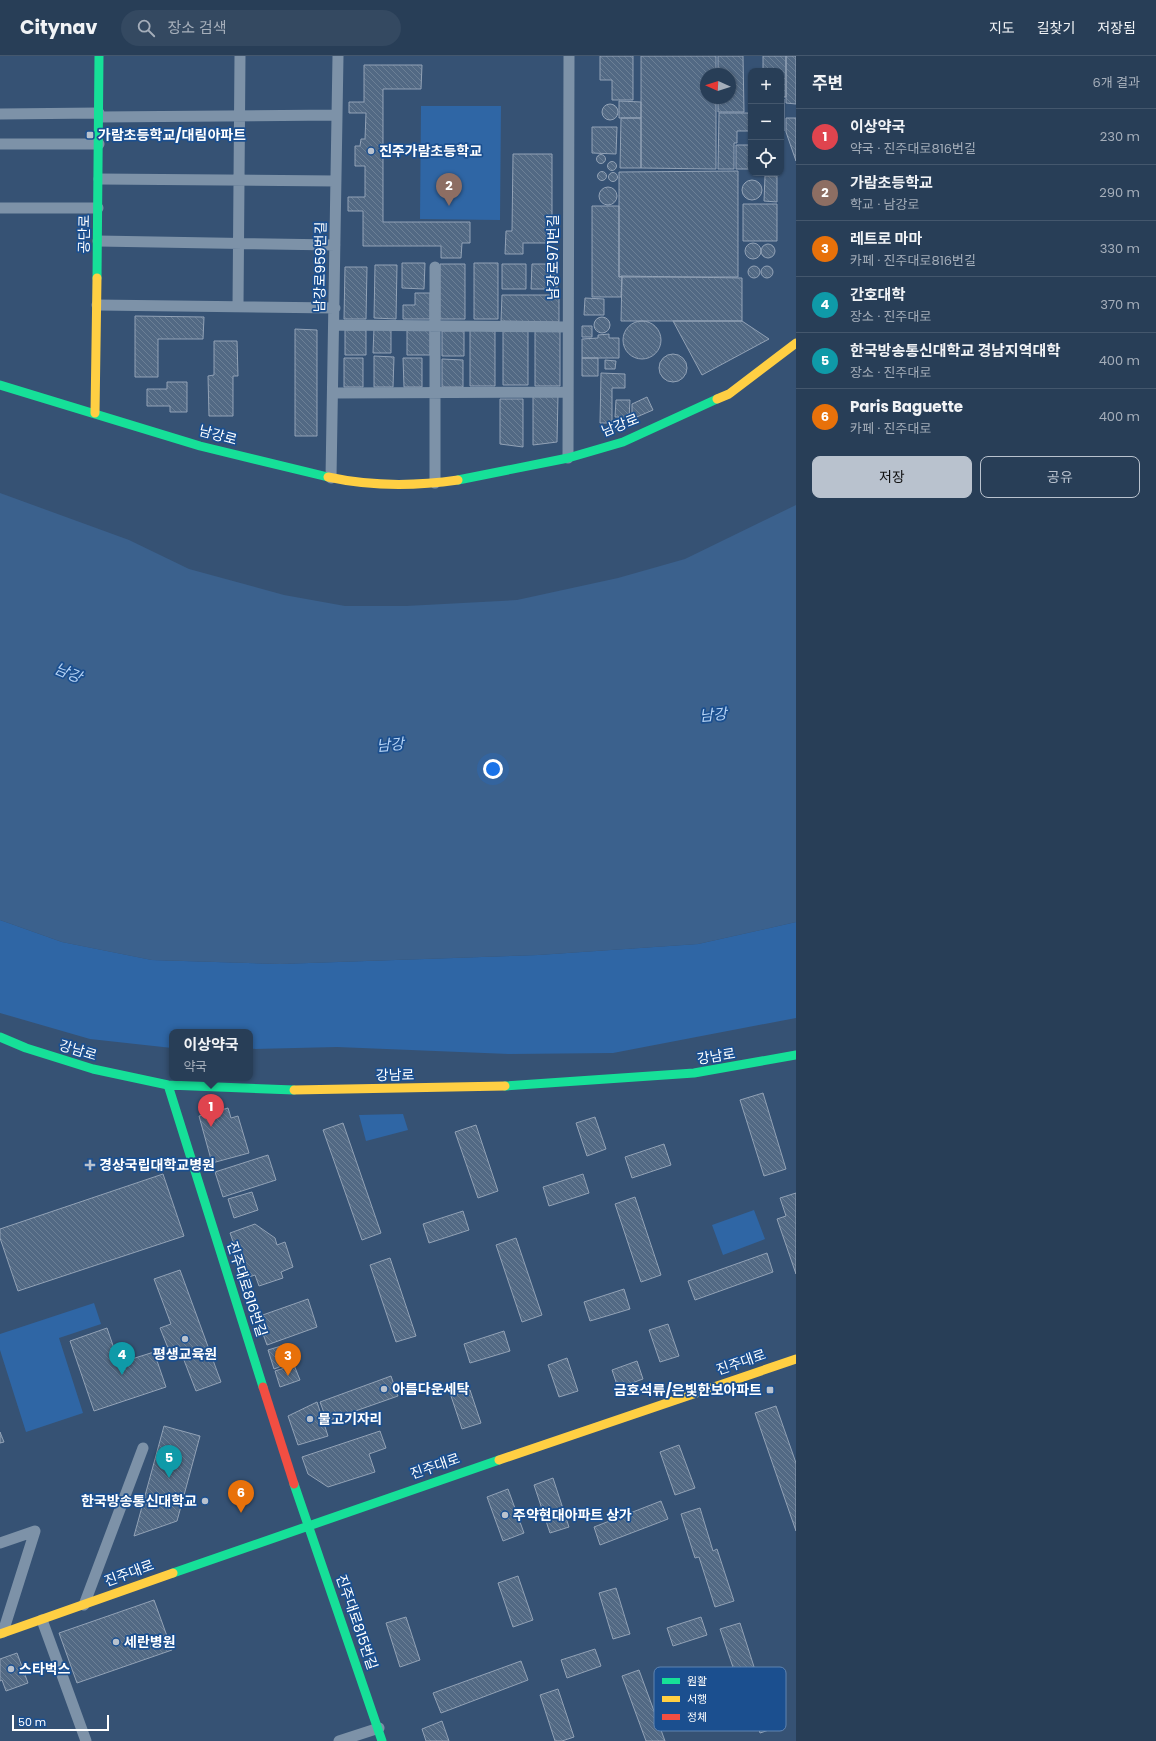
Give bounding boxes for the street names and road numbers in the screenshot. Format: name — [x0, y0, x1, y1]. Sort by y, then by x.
street label: 공단로 — [74, 214, 94, 253]
street label: 남강로971번길 — [543, 214, 563, 300]
street label: 남강로959번길 — [309, 221, 331, 313]
street label: 남강로 — [598, 409, 642, 441]
street label: 남강로 — [197, 420, 239, 450]
street label: 강남로 — [57, 1035, 100, 1065]
street label: 강남로 — [695, 1043, 737, 1069]
street label: 강남로 — [376, 1065, 415, 1085]
street label: 진주대로816번길 — [222, 1239, 272, 1339]
street label: 진주대로 — [713, 1344, 769, 1380]
street label: 진주대로 — [407, 1448, 463, 1484]
street label: 진주대로 — [101, 1555, 157, 1591]
street label: 진주대로815번길 — [331, 1572, 383, 1672]

